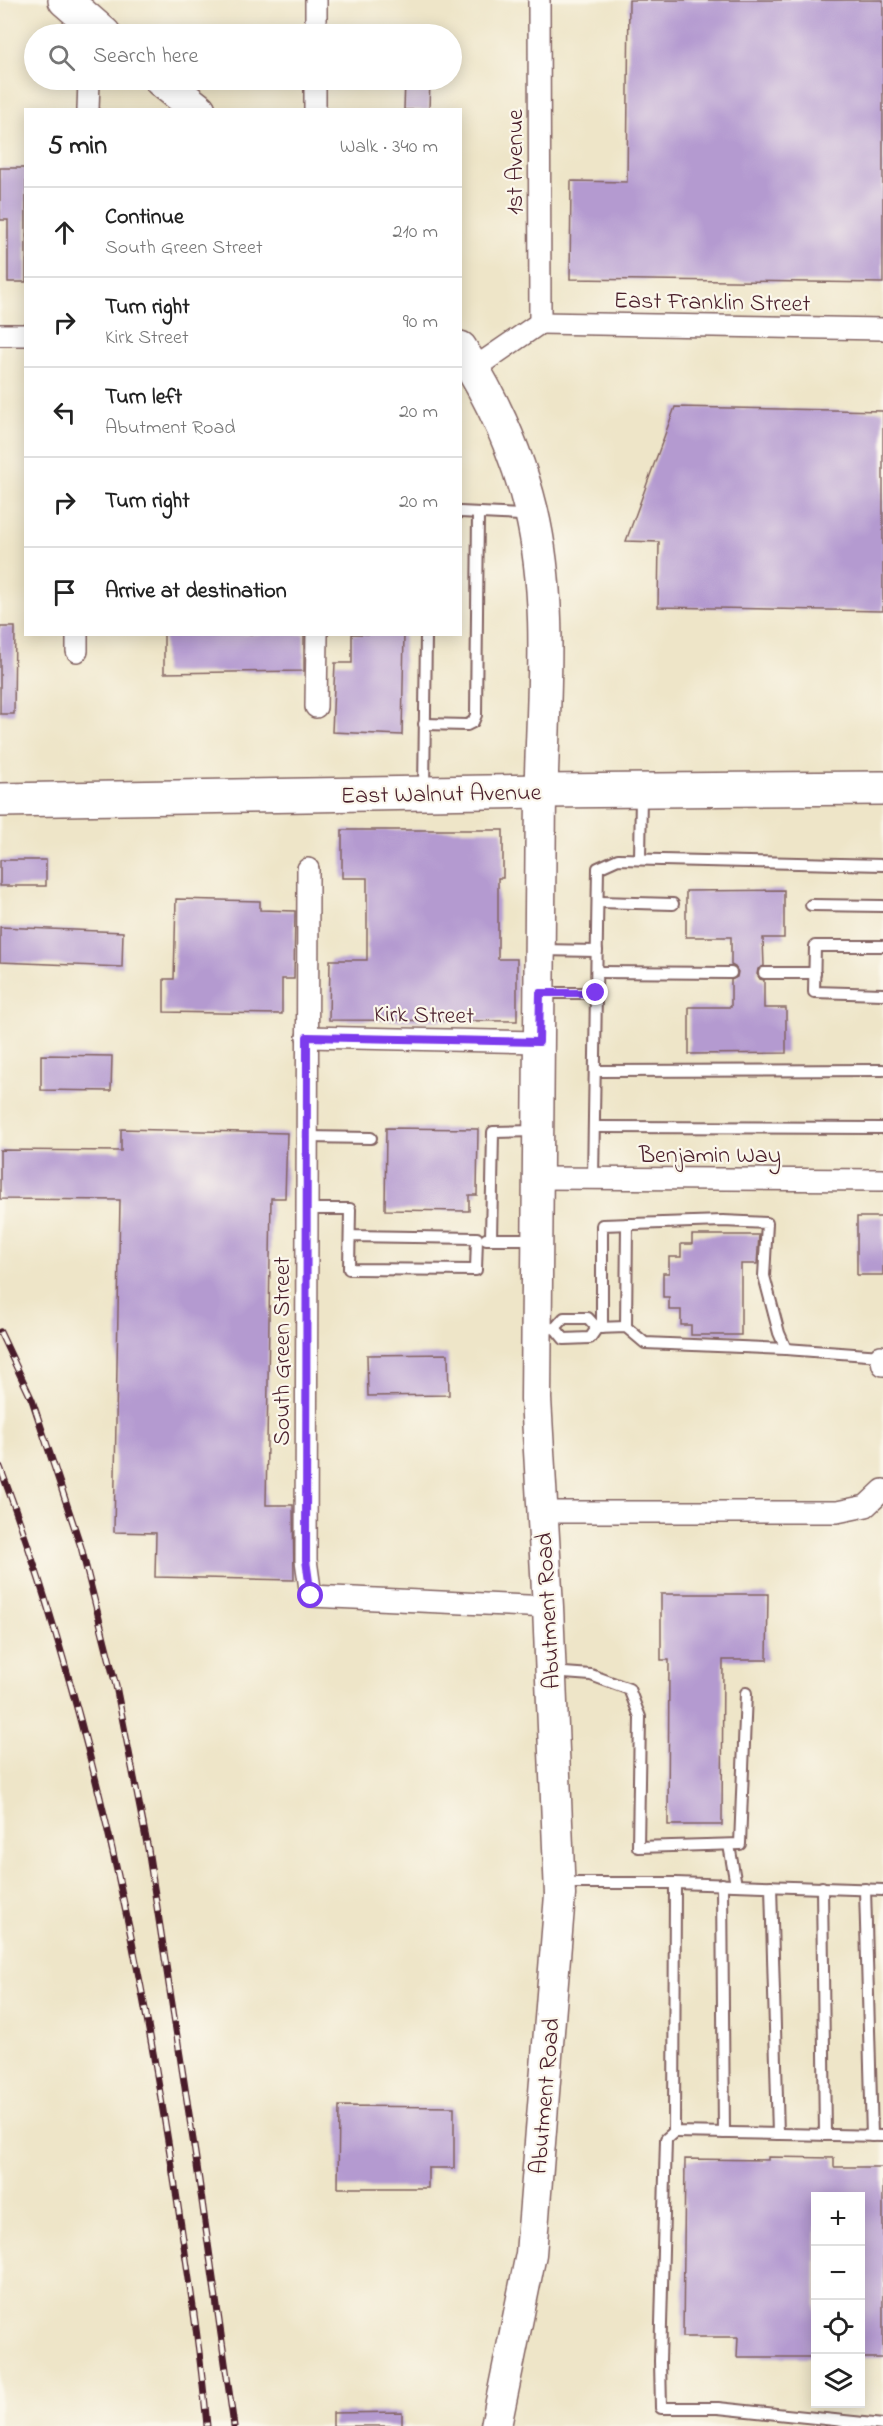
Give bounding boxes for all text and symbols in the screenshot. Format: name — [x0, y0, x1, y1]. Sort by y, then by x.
search box — [24, 24, 462, 90]
icon: search — [45, 41, 78, 74]
text: Search here — [93, 41, 198, 73]
street label: 1st Avenue — [499, 109, 534, 215]
text: 5 min — [48, 128, 107, 166]
text: Walk · 340 m — [340, 133, 438, 162]
text: Continue — [105, 202, 184, 234]
icon: ahead — [48, 216, 81, 249]
text: 210 m — [393, 218, 438, 247]
text: South Green Street — [105, 234, 263, 263]
street label: East Franklin Street — [613, 284, 811, 323]
text: Turn right — [105, 292, 190, 324]
icon: right — [48, 306, 81, 339]
text: 90 m — [403, 308, 438, 337]
text: Kirk Street — [105, 324, 189, 353]
text: Turn left — [105, 382, 182, 414]
icon: left — [48, 396, 81, 429]
text: 20 m — [399, 398, 438, 427]
text: Abutment Road — [105, 414, 236, 443]
icon: right — [48, 486, 81, 519]
text: Turn right — [105, 486, 190, 518]
text: 20 m — [399, 488, 438, 517]
icon: arrive — [48, 576, 81, 609]
text: Arrive at destination — [105, 576, 287, 608]
street label: East Walnut Avenue — [340, 776, 542, 815]
route end — [582, 979, 608, 1005]
street label: Kirk Street — [373, 998, 474, 1035]
street label: Benjamin Way — [638, 1139, 781, 1175]
street label: South Green Street — [266, 1256, 301, 1446]
street label: Abutment Road — [528, 1531, 571, 1690]
route start — [297, 1582, 323, 1608]
street label: Abutment Road — [522, 2016, 571, 2176]
map controls — [811, 2192, 865, 2408]
button: + — [811, 2192, 865, 2246]
button: − — [811, 2246, 865, 2300]
button: locate — [811, 2300, 865, 2354]
button: layers — [811, 2354, 865, 2408]

